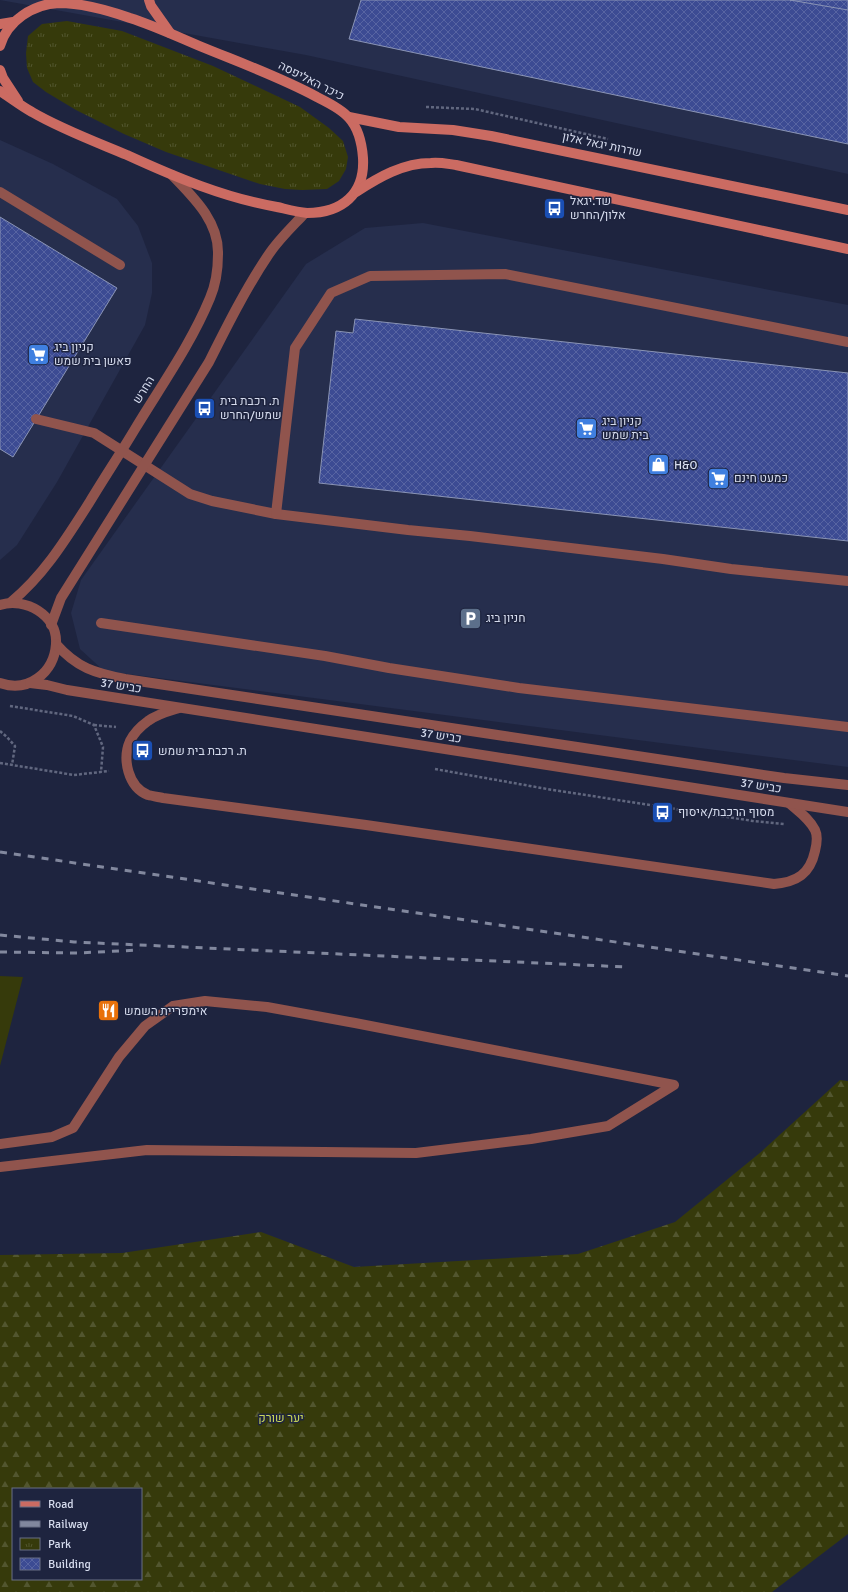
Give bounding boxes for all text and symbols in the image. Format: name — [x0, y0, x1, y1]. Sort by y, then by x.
street label: כיכר האליפסה — [276, 58, 346, 104]
street label: שדרות יגאל אלון — [561, 129, 643, 161]
place label: שד.יגאל אלון/החרש — [570, 194, 626, 223]
bus stop icon: שד.יגאל אלון/החרש — [542, 195, 568, 221]
place label: קניון ביג פאשן בית שמש — [54, 340, 132, 369]
supermarket icon: קניון ביג פאשן בית שמש — [25, 341, 51, 367]
street label: החרש — [130, 373, 158, 407]
place label: ת. רכבת בית שמש/החרש — [220, 394, 281, 423]
bus stop icon: ת. רכבת בית שמש/החרש — [191, 395, 217, 421]
place label: קניון ביג בית שמש — [602, 414, 649, 443]
supermarket icon: קניון ביג בית שמש — [573, 415, 599, 441]
shop icon: H&O — [646, 452, 672, 478]
place label: H&O — [674, 458, 698, 473]
supermarket icon: כמעט חינם — [706, 465, 732, 491]
place label: כמעט חינם — [734, 471, 788, 486]
parking icon: חניון ביג — [458, 605, 484, 631]
place label: חניון ביג — [486, 611, 525, 626]
street label: כביש 37 — [99, 675, 143, 697]
street label: כביש 37 — [419, 725, 463, 747]
bus stop icon: ת. רכבת בית שמש — [129, 738, 155, 764]
place label: ת. רכבת בית שמש — [158, 744, 247, 759]
street label: כביש 37 — [739, 775, 783, 797]
bus stop icon: מסוף הרכבת/איסוף — [649, 799, 675, 825]
place label: מסוף הרכבת/איסוף — [678, 805, 774, 820]
restaurant icon: אימפריית השמש — [95, 998, 121, 1024]
place label: אימפריית השמש — [124, 1004, 208, 1019]
park label: יער שורק — [258, 1411, 304, 1426]
legend — [12, 1488, 142, 1580]
text: Road — [48, 1497, 74, 1512]
text: Railway — [48, 1517, 88, 1532]
text: Park — [48, 1537, 71, 1552]
text: Building — [48, 1557, 91, 1572]

